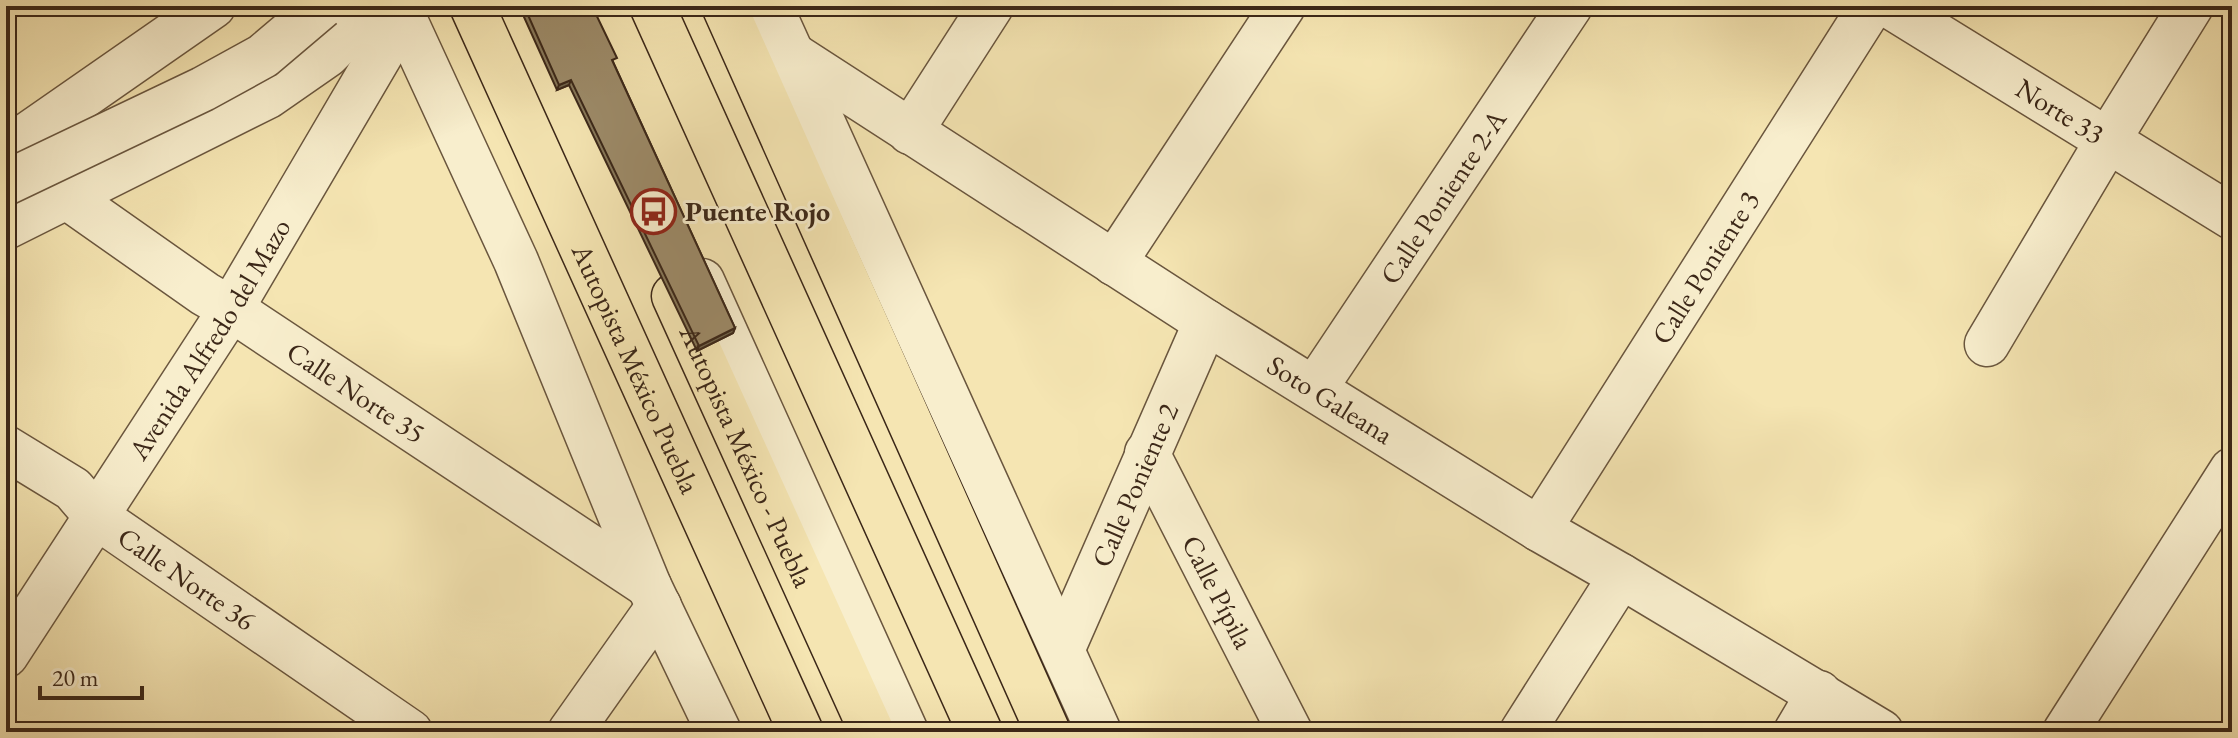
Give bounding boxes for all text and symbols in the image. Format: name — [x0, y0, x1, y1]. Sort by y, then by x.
street label: Norte 33 — [2009, 70, 2111, 152]
street label: Calle Poniente 2-A — [1372, 102, 1514, 291]
street label: Calle Poniente 3 — [1643, 184, 1767, 351]
bus stop icon: Puente Rojo — [630, 187, 678, 235]
place label: Puente Rojo — [685, 193, 830, 229]
street label: Avenida Alfredo del Mazo — [119, 212, 298, 467]
street label: Autopista México Puebla — [564, 237, 709, 500]
street label: Autopista México - Puebla — [671, 319, 822, 594]
street label: Calle Norte 35 — [280, 333, 432, 451]
street label: Soto Galeana — [1261, 347, 1401, 452]
street label: Calle Poniente 2 — [1083, 397, 1186, 572]
street label: Calle Norte 36 — [111, 519, 262, 638]
street label: Calle Pípila — [1174, 529, 1263, 655]
scale bar — [40, 650, 142, 700]
text: 20 m — [52, 662, 99, 693]

